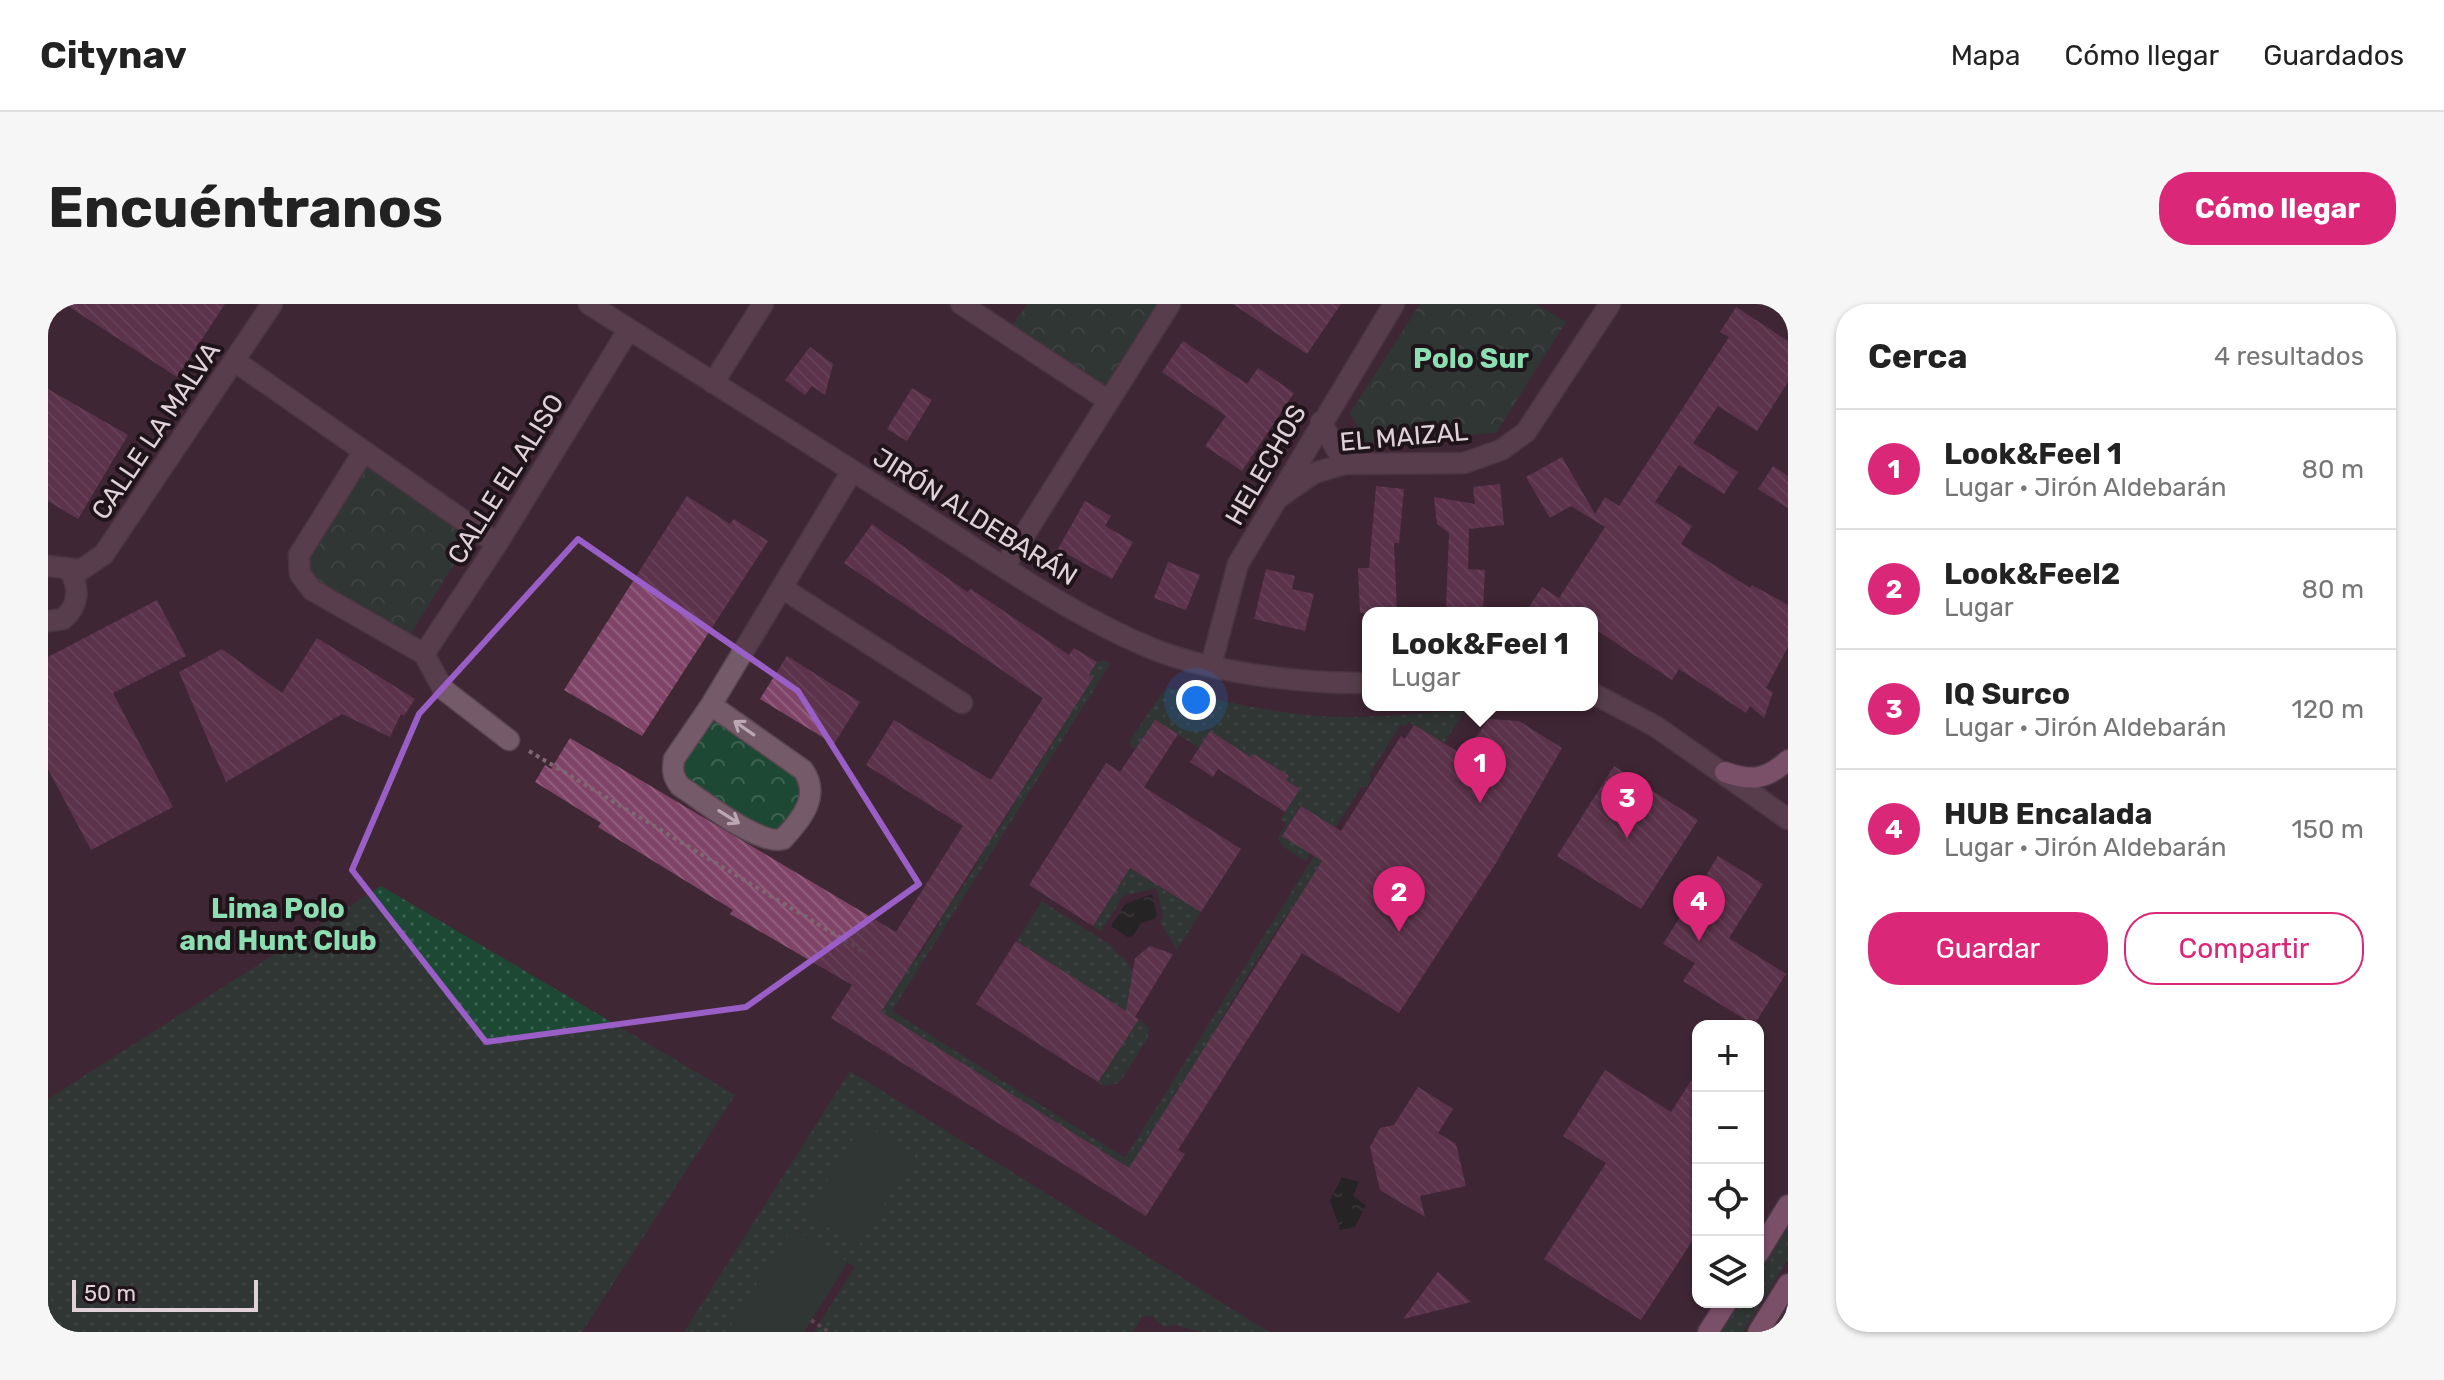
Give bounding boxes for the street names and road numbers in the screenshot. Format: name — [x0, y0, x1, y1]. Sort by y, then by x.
street label: CALLE LA MALVA — [85, 336, 227, 526]
street label: CALLE EL ALISO — [441, 388, 571, 570]
street label: HELECHOS — [1219, 399, 1313, 531]
street label: EL MAIZAL — [1338, 416, 1470, 458]
street label: JIRÓN ALDEBARÁN — [867, 442, 1083, 592]

